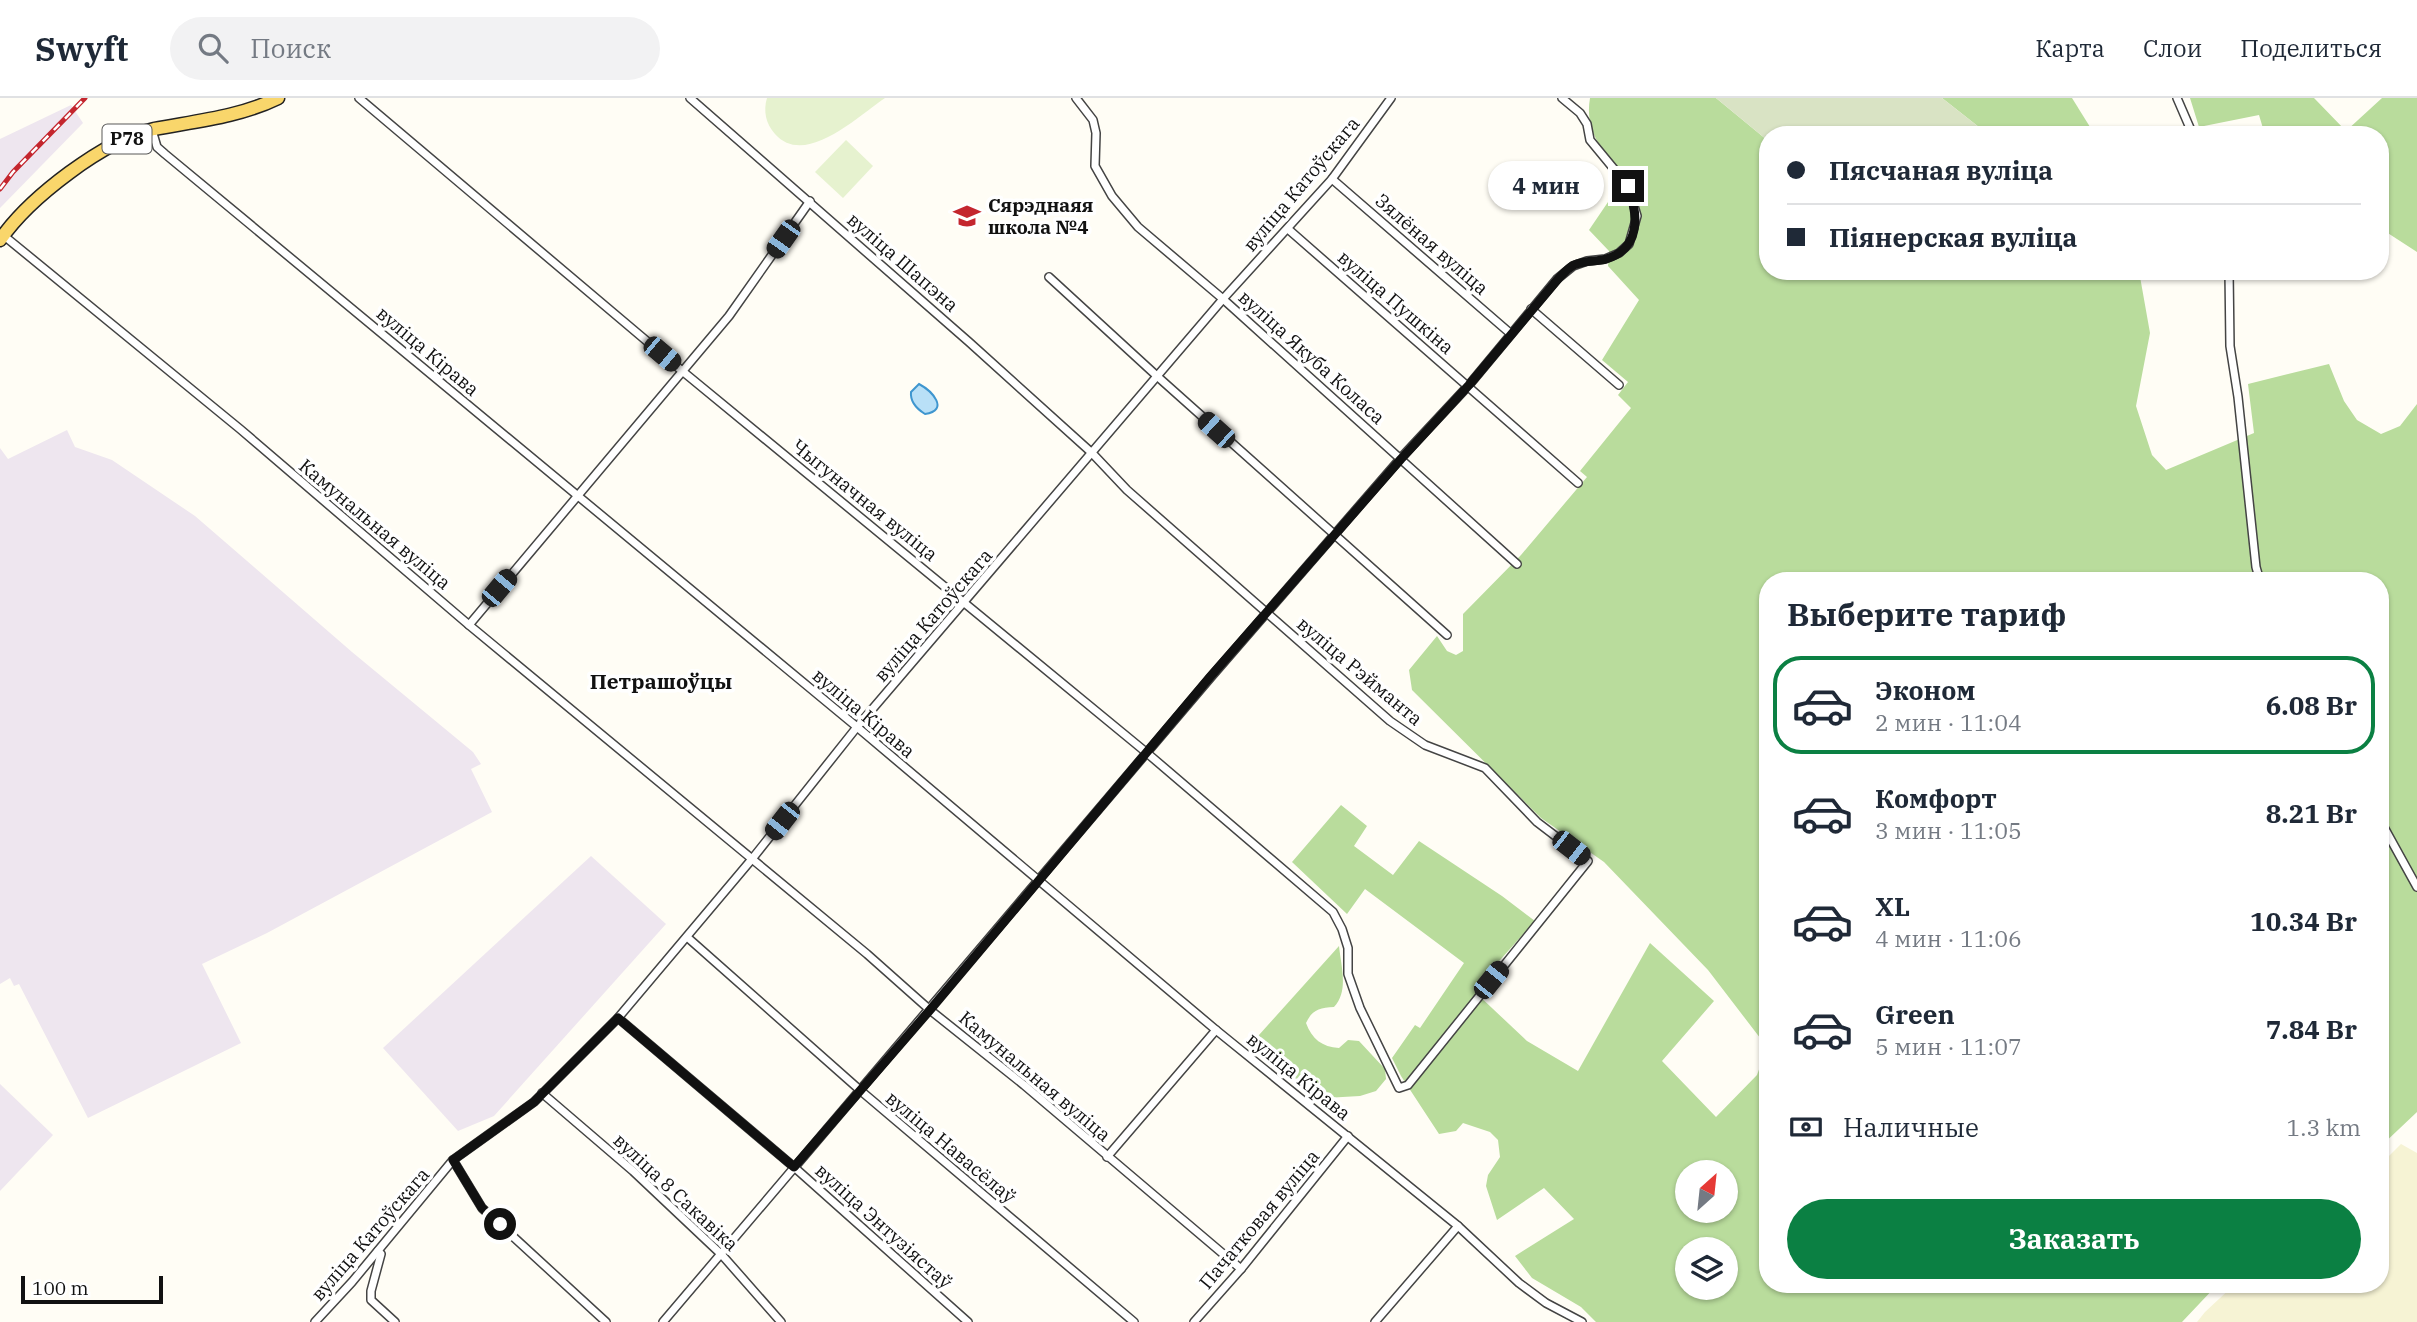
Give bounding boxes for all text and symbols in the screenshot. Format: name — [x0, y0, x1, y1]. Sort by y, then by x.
search box — [170, 17, 660, 80]
text: Swyft — [35, 27, 128, 70]
icon: search — [194, 29, 232, 67]
text: Поиск — [250, 31, 331, 65]
text: Карта — [2035, 32, 2105, 64]
text: Слои — [2143, 32, 2202, 64]
text: Поделиться — [2240, 32, 2382, 64]
street label: вуліца Катоўскага — [1238, 112, 1364, 256]
road number: Р78 — [102, 124, 152, 154]
text: Пясчаная вуліца — [1829, 153, 2053, 187]
callout: 4 мин — [1488, 162, 1604, 210]
text: 4 мин — [1512, 170, 1580, 200]
route end — [1612, 170, 1644, 202]
street label: Зялёная вуліца — [1370, 188, 1494, 300]
place label: Сярэднаяя школа №4 — [988, 193, 1093, 239]
school or university icon: Сярэднаяя школа №4 — [952, 201, 982, 231]
street label: вуліца Шапэна — [842, 207, 964, 317]
car — [763, 216, 804, 262]
text: Піянерская вуліца — [1829, 220, 2077, 254]
street label: вуліца Пушкіна — [1333, 245, 1459, 359]
street label: вуліца Якуба Коласа — [1234, 285, 1390, 429]
street label: вуліца Кірава — [372, 301, 484, 401]
car — [640, 332, 685, 376]
car — [1194, 408, 1239, 452]
street label: Чыгуначная вуліца — [787, 434, 943, 566]
street label: Камунальная вуліца — [294, 453, 456, 595]
street label: вуліца Катоўскага — [869, 543, 997, 687]
car — [478, 565, 521, 611]
text: Выберите тариф — [1787, 593, 2067, 635]
street label: вуліца Рэйманта — [1292, 612, 1428, 730]
street label: вуліца Кірава — [808, 663, 920, 763]
district label: Петрашоўцы — [590, 667, 732, 695]
text: Эконом — [1875, 673, 1976, 707]
icon: car — [1791, 674, 1854, 737]
text: 6.08 Br — [2266, 688, 2357, 722]
text: 2 мин · 11:04 — [1875, 707, 2022, 737]
text: Комфорт — [1875, 781, 1997, 815]
icon: car — [1791, 782, 1854, 845]
text: 8.21 Br — [2266, 796, 2357, 830]
car — [761, 798, 804, 844]
text: 3 мин · 11:05 — [1875, 815, 2022, 845]
car — [1548, 827, 1595, 869]
text: XL — [1875, 889, 1910, 923]
icon: car — [1791, 890, 1854, 953]
text: 10.34 Br — [2250, 904, 2357, 938]
text: 4 мин · 11:06 — [1875, 923, 2022, 953]
car — [1470, 957, 1513, 1003]
text: Green — [1875, 997, 1955, 1031]
icon: car — [1791, 998, 1854, 1061]
street label: Камунальная вуліца — [954, 1005, 1116, 1147]
text: 7.84 Br — [2266, 1012, 2357, 1046]
street label: вуліца Кірава — [1242, 1027, 1356, 1125]
text: 5 мин · 11:07 — [1875, 1031, 2022, 1061]
street label: вуліца Навасёлаў — [881, 1086, 1022, 1209]
icon: cash — [1787, 1108, 1825, 1146]
text: Наличные — [1843, 1110, 1979, 1144]
text: 1.3 km — [2287, 1112, 2361, 1142]
street label: вуліца 8 Сакавіка — [608, 1128, 744, 1256]
street label: Пачатковая вуліца — [1194, 1144, 1324, 1294]
street label: вуліца Энтузіястаў — [811, 1158, 958, 1294]
north arrow — [1675, 1160, 1738, 1223]
map controls — [1675, 1160, 1738, 1300]
street label: вуліца Катоўскага — [306, 1162, 434, 1306]
button: Заказать — [1787, 1199, 2361, 1279]
route start — [484, 1208, 516, 1240]
button: layers — [1675, 1237, 1738, 1300]
scale bar — [21, 1273, 163, 1305]
text: 100 m — [32, 1276, 89, 1300]

